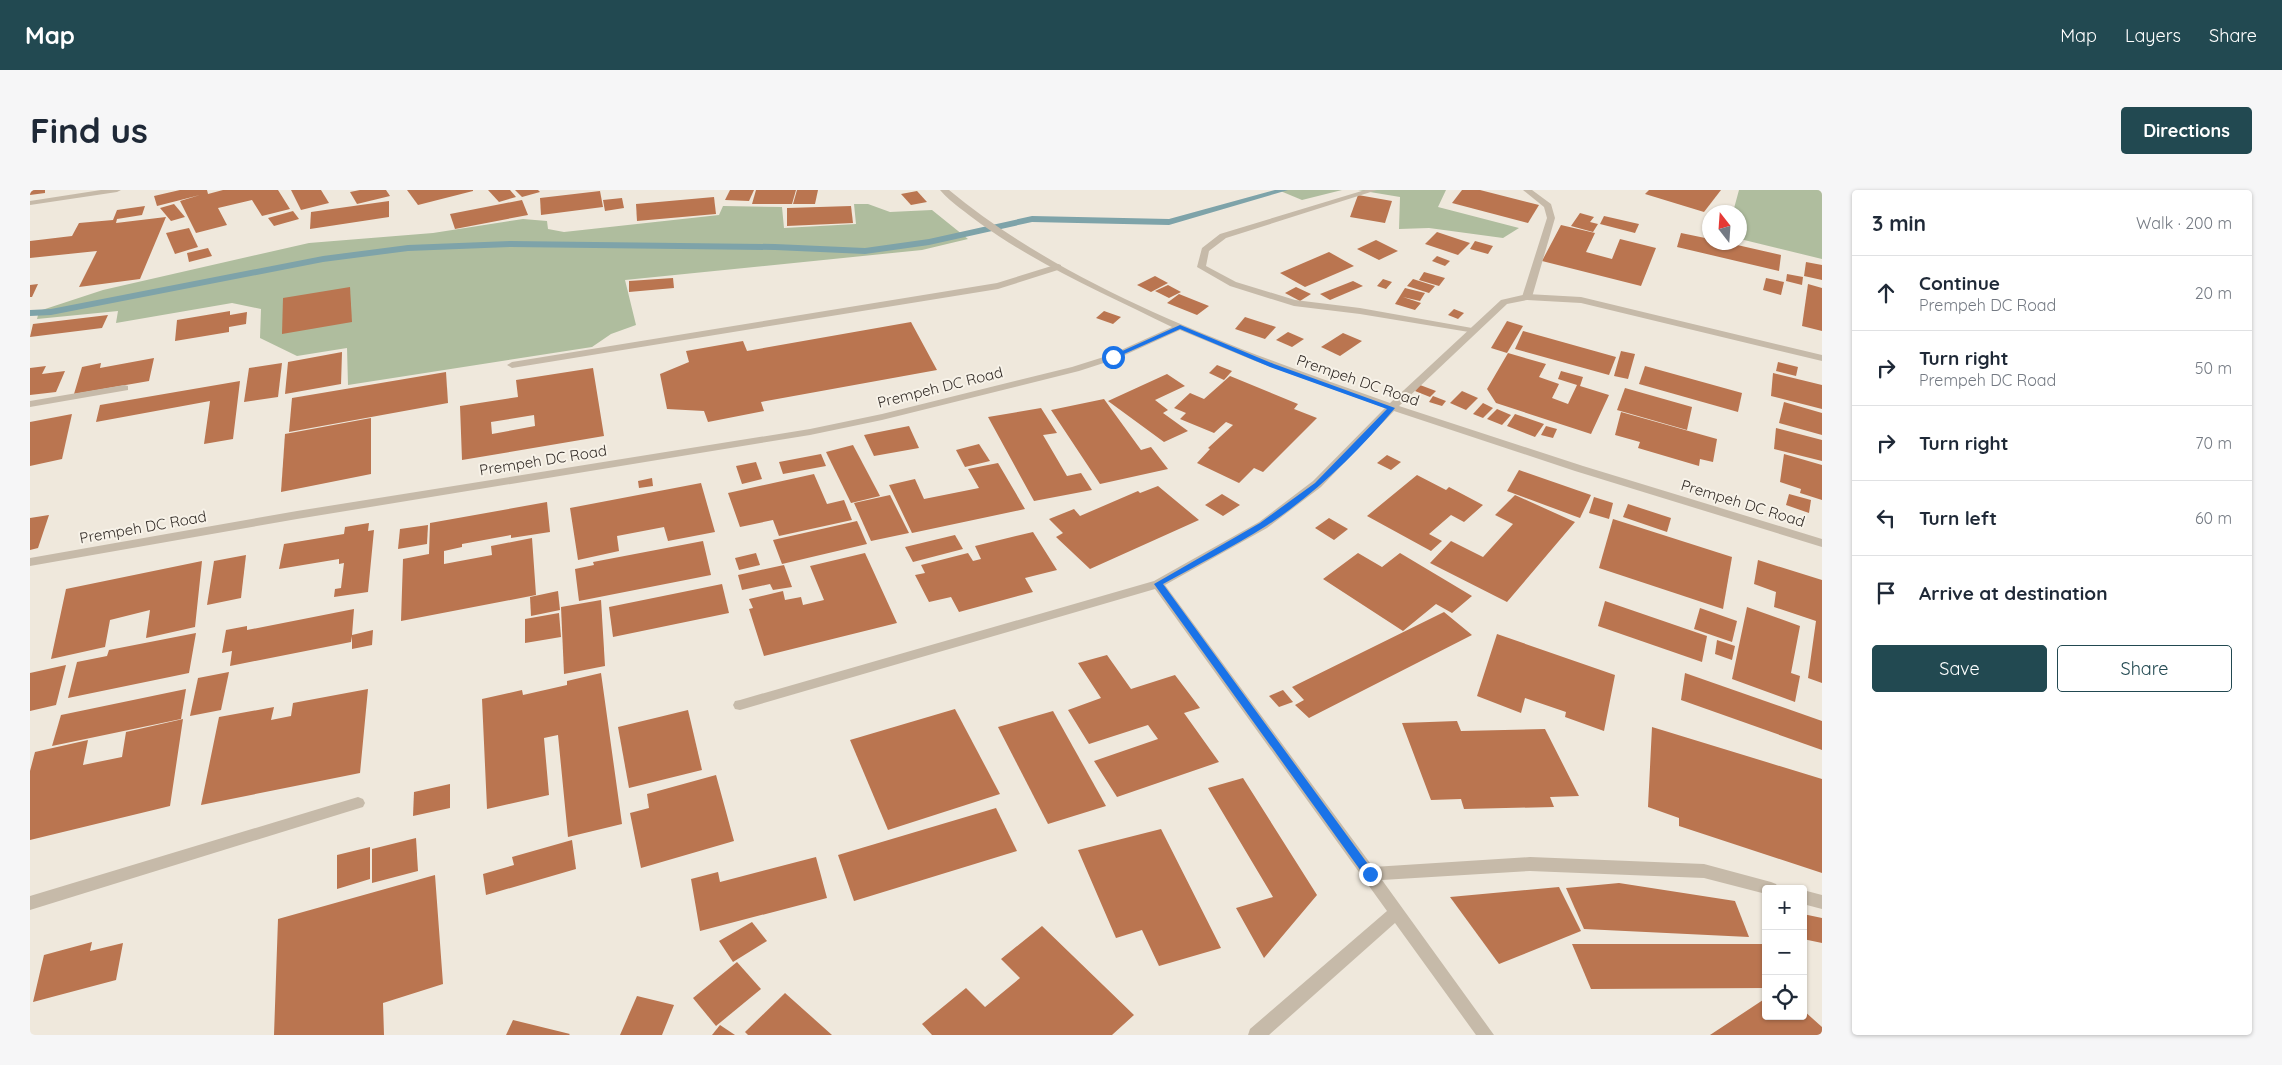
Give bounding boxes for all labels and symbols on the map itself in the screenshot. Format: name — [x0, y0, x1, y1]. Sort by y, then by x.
north arrow — [1702, 205, 1747, 250]
route start — [1102, 346, 1125, 369]
street label: Prempeh DC Road — [1294, 350, 1422, 410]
street label: Prempeh DC Road — [875, 362, 1005, 412]
street label: Prempeh DC Road — [478, 441, 608, 479]
street label: Prempeh DC Road — [1679, 475, 1807, 531]
street label: Prempeh DC Road — [78, 506, 208, 548]
route end — [1359, 863, 1382, 886]

